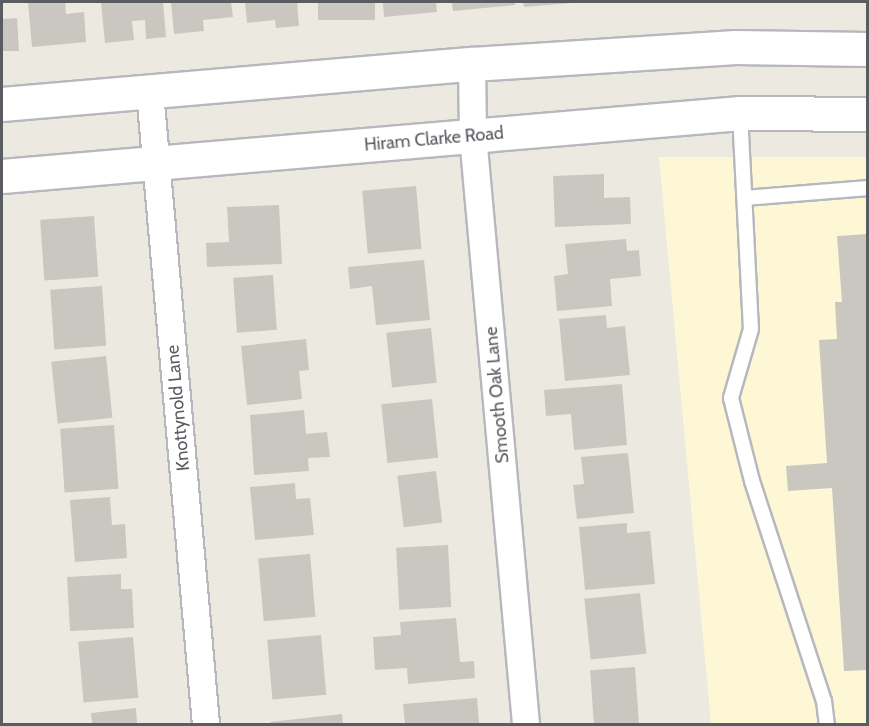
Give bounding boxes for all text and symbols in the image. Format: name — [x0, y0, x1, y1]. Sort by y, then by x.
street label: Hiram Clarke Road — [363, 122, 505, 156]
street label: Smooth Oak Lane — [480, 326, 514, 464]
street label: Knottynold Lane — [162, 344, 194, 472]

